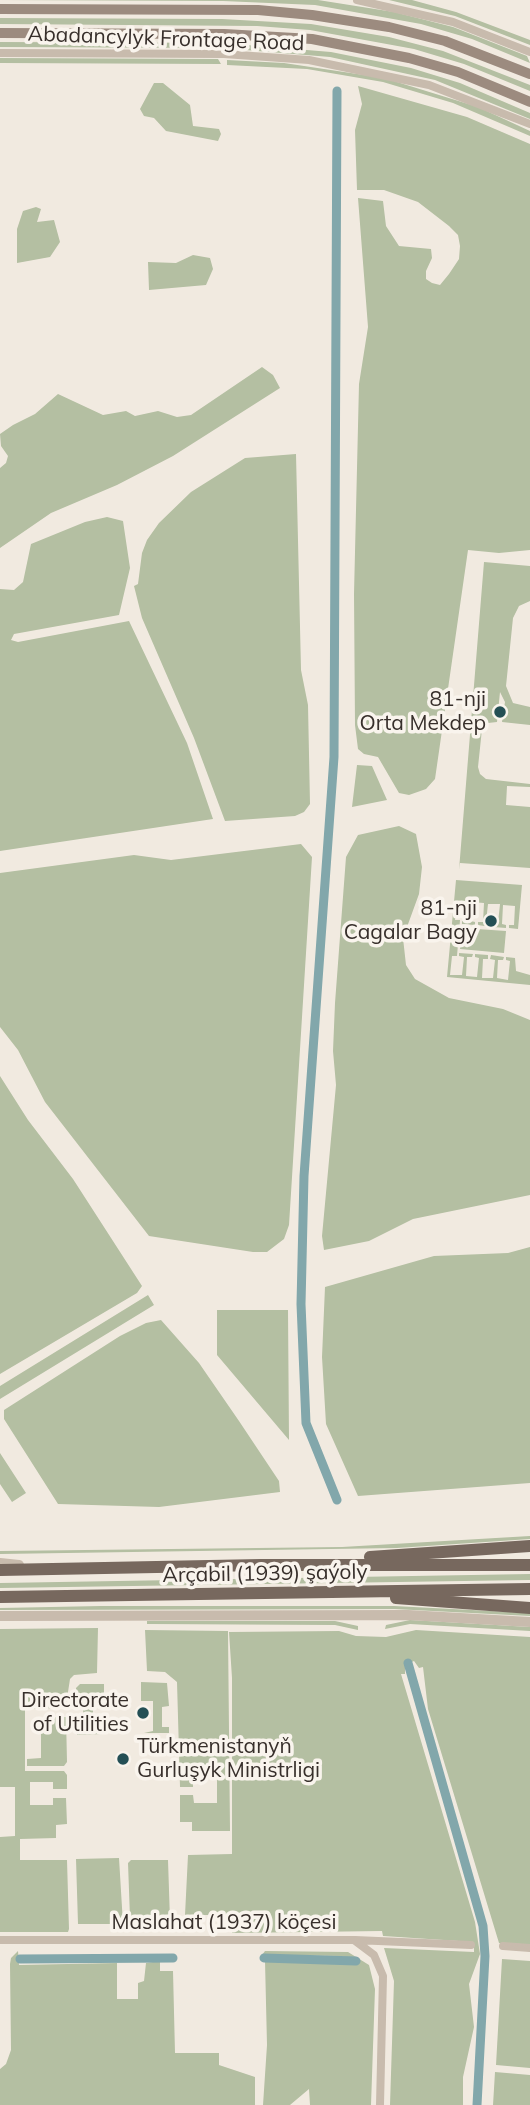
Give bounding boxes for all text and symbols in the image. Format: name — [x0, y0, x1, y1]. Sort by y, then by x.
street label: Abadancylyk Frontage Road — [27, 22, 305, 56]
place label: 81-nji Orta Mekdep — [360, 687, 486, 737]
marker: 81-nji Orta Mekdep — [492, 704, 508, 720]
place label: 81-nji Cagalar Bagy — [344, 896, 477, 946]
marker: 81-nji Cagalar Bagy — [483, 913, 499, 929]
street label: Arçabil (1939) şaýoly — [162, 1560, 368, 1588]
place label: Directorate of Utilities — [21, 1688, 129, 1738]
marker: Directorate of Utilities — [135, 1705, 151, 1721]
place label: Türkmenistanyň Gurluşyk Ministrligi — [137, 1734, 320, 1784]
marker: Türkmenistanyň Gurluşyk Ministrligi — [115, 1751, 131, 1767]
street label: Maslahat (1937) köçesi — [111, 1910, 337, 1936]

